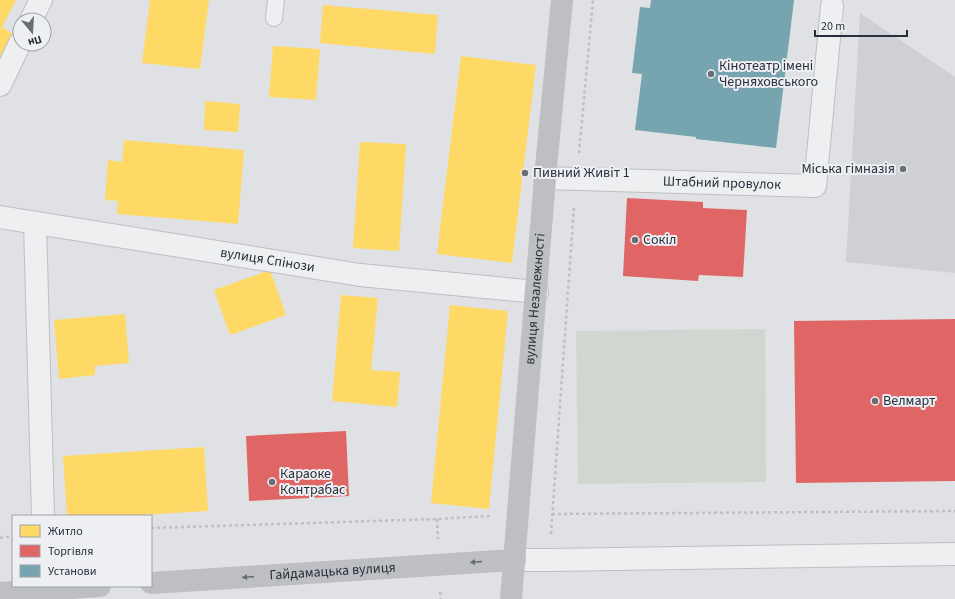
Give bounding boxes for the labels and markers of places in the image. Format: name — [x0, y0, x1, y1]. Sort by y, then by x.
place label: Кінотеатр імені Черняховського — [719, 56, 818, 92]
marker: Кінотеатр імені Черняховського — [706, 69, 716, 79]
place label: Міська гімназія — [801, 159, 895, 179]
place label: Пивний Живіт 1 — [533, 163, 630, 183]
marker: Міська гімназія — [898, 164, 908, 174]
marker: Пивний Живіт 1 — [520, 168, 530, 178]
place label: Сокіл — [643, 230, 676, 250]
marker: Сокіл — [630, 235, 640, 245]
place label: Велмарт — [883, 391, 936, 411]
marker: Велмарт — [870, 396, 880, 406]
place label: Караоке Контрабас — [280, 464, 346, 500]
marker: Караоке Контрабас — [267, 477, 277, 487]

